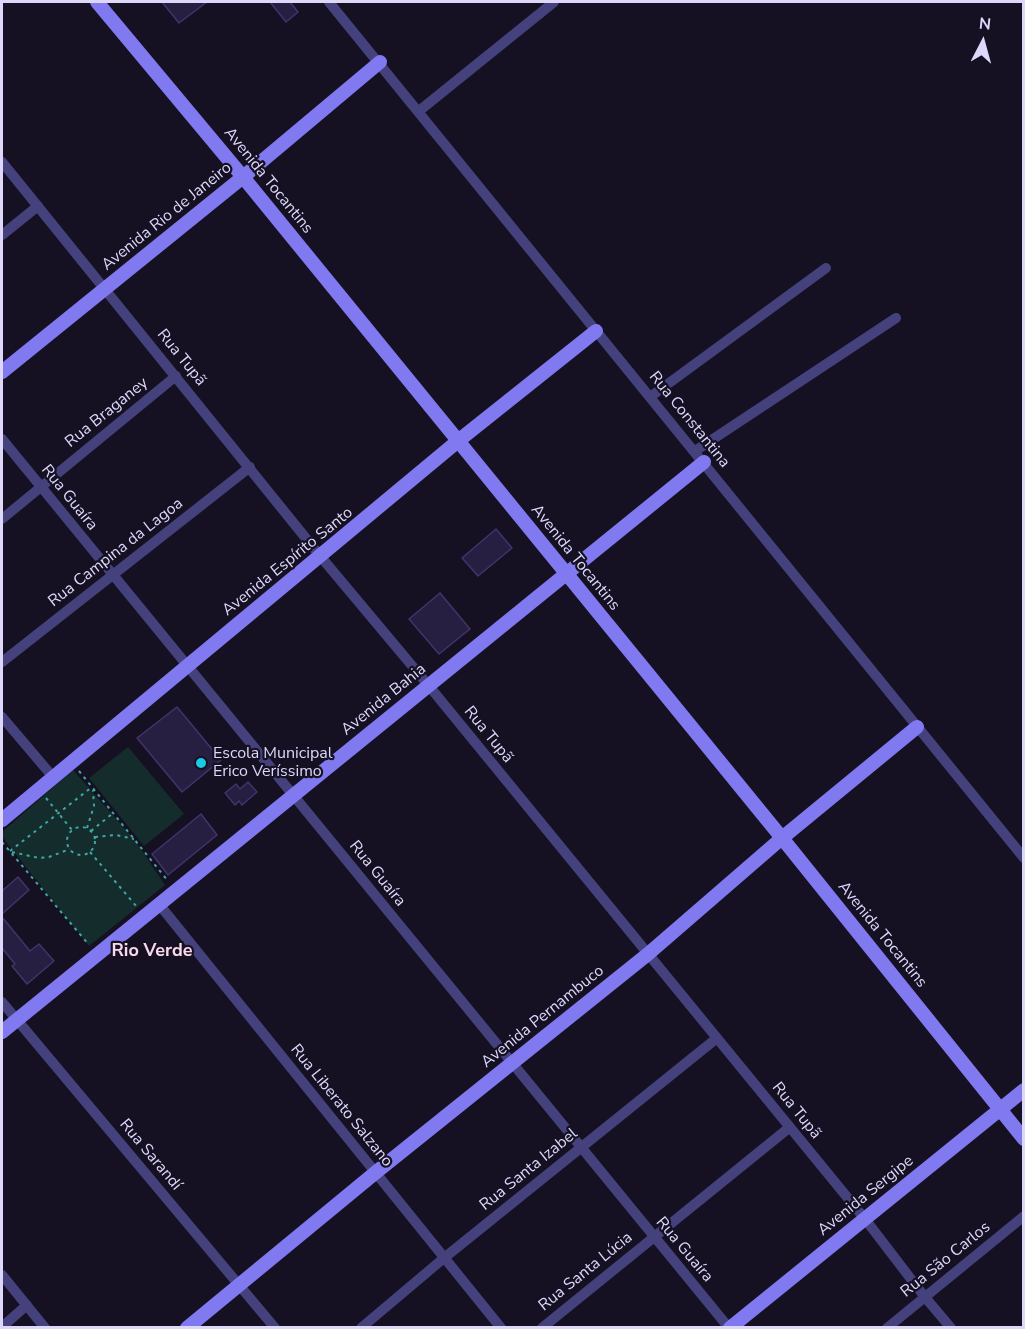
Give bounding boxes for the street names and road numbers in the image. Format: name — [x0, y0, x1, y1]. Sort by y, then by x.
street label: Avenida Tocantins — [219, 124, 317, 238]
street label: Avenida Rio de Janeiro — [98, 159, 236, 275]
street label: Rua Tupã — [152, 326, 210, 390]
street label: Rua Constantina — [644, 368, 734, 472]
street label: Rua Braganey — [62, 374, 152, 452]
street label: Rua Guaíra — [37, 461, 101, 535]
street label: Rua Campina da Lagoa — [45, 494, 187, 612]
street label: Avenida Tocantins — [526, 501, 624, 615]
street label: Avenida Espírito Santo — [219, 503, 357, 621]
street label: Avenida Bahia — [338, 660, 430, 740]
street label: Rua Tupã — [459, 703, 517, 767]
street label: Rua Guaíra — [345, 837, 409, 911]
street label: Avenida Tocantins — [833, 878, 931, 992]
street label: Avenida Pernambuco — [478, 962, 608, 1072]
street label: Rua Liberato Salzano — [286, 1041, 396, 1171]
street label: Rua Tupã — [767, 1079, 825, 1143]
street label: Rua Sarandí — [115, 1116, 185, 1194]
street label: Rua Santa Izabel — [476, 1125, 582, 1215]
street label: Avenida Sergipe — [814, 1152, 918, 1240]
street label: Rua Guaíra — [651, 1214, 717, 1286]
street label: Rua São Carlos — [897, 1218, 995, 1302]
street label: Rua Santa Lúcia — [535, 1228, 637, 1316]

